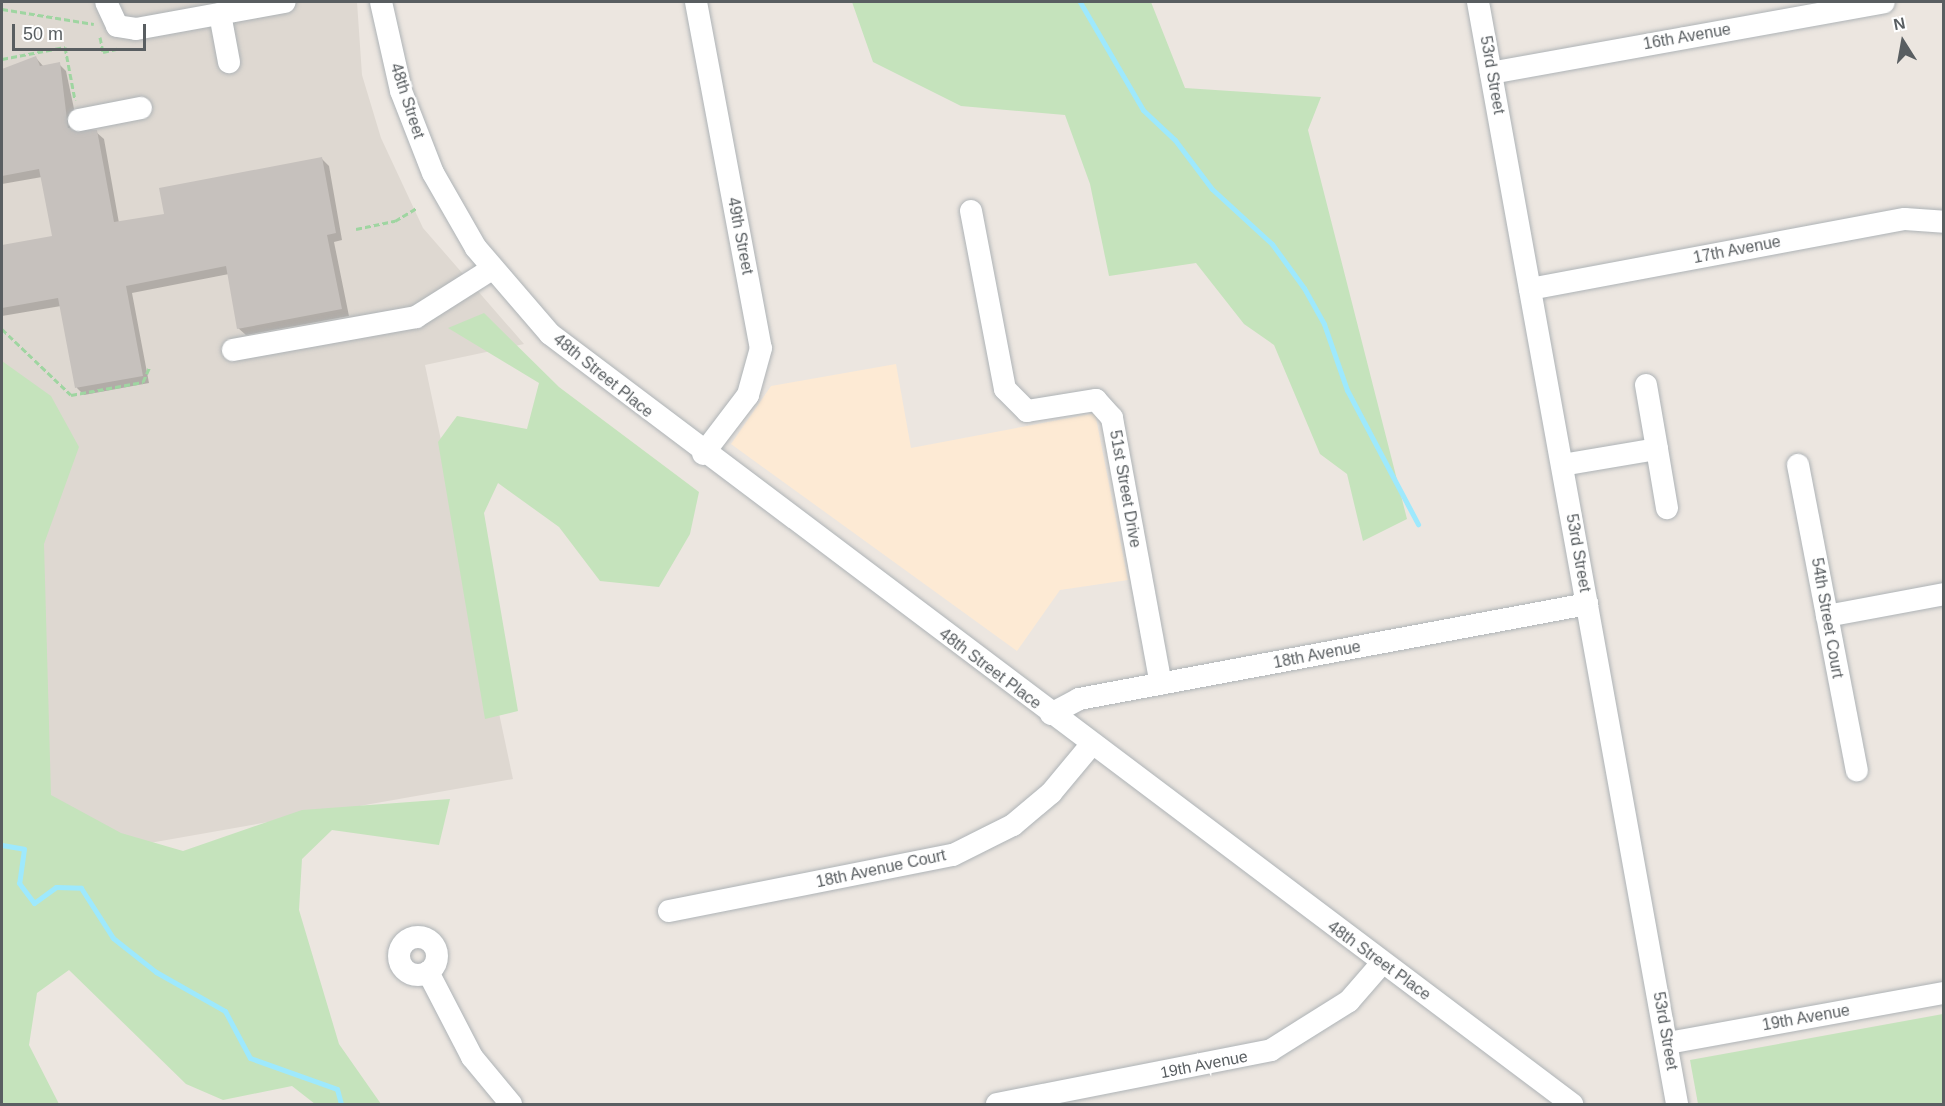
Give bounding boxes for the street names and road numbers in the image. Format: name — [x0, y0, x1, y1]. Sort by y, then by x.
street label: 16th Avenue — [1641, 20, 1733, 54]
street label: 53rd Street — [1476, 34, 1508, 116]
street label: 48th Street — [386, 61, 428, 141]
street label: 49th Street — [723, 196, 757, 276]
street label: 17th Avenue — [1691, 232, 1783, 268]
street label: 48th Street Place — [549, 330, 657, 422]
street label: 51st Street Drive — [1105, 429, 1145, 549]
street label: 53rd Street — [1562, 512, 1594, 594]
street label: 54th Street Court — [1807, 556, 1847, 680]
street label: 48th Street Place — [935, 624, 1045, 714]
street label: 18th Avenue — [1271, 637, 1363, 673]
street label: 18th Avenue Court — [814, 846, 948, 892]
street label: 48th Street Place — [1324, 917, 1434, 1005]
street label: 53rd Street — [1649, 990, 1681, 1072]
street label: 19th Avenue — [1760, 1001, 1852, 1035]
street label: 19th Avenue — [1158, 1047, 1250, 1083]

